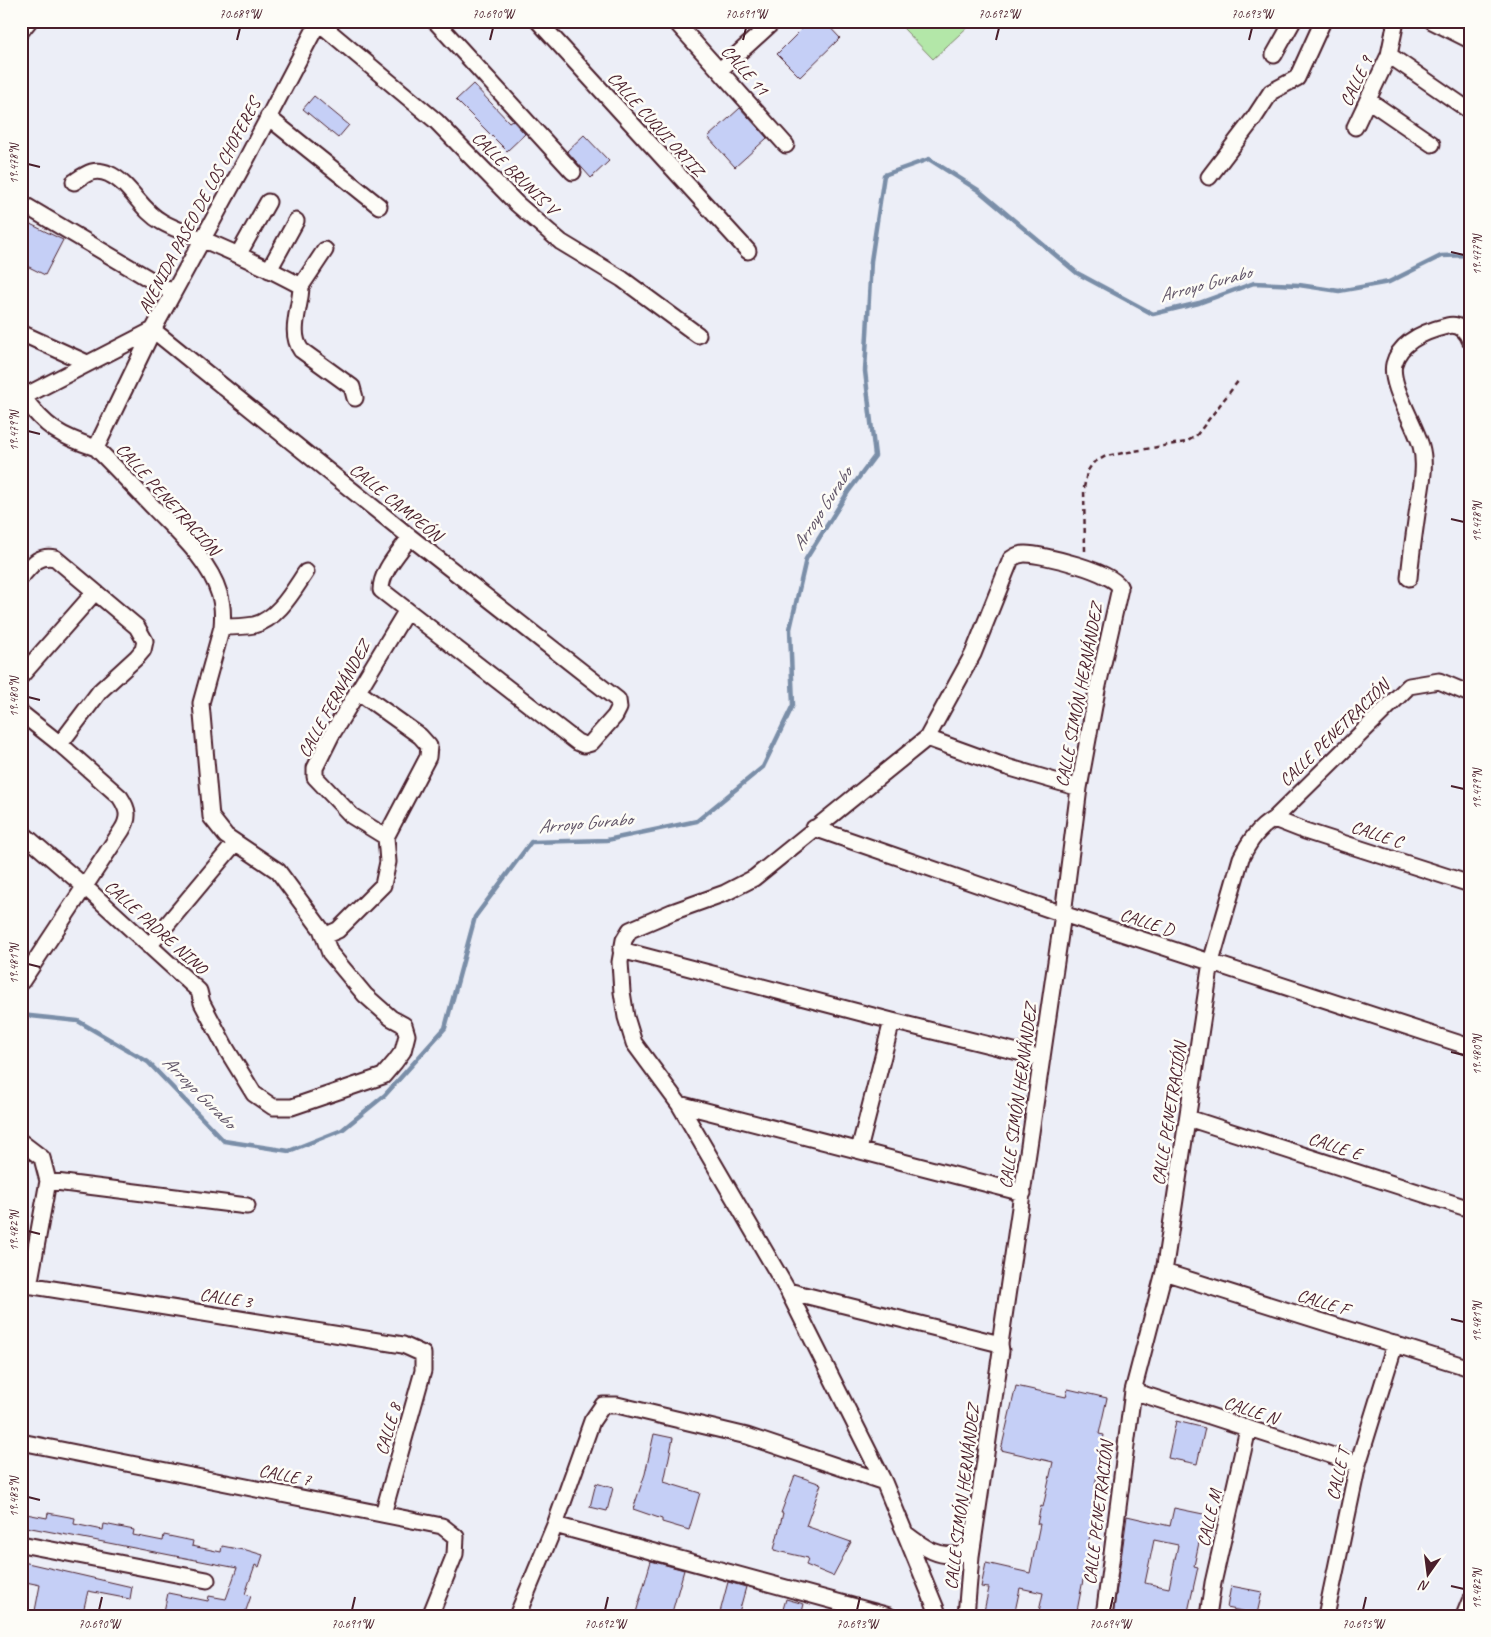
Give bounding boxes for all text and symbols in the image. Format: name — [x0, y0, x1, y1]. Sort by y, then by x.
text: 70.689°W — [219, 6, 263, 22]
text: 70.690°W — [472, 6, 516, 22]
text: 70.691°W — [725, 6, 769, 22]
text: 70.692°W — [978, 6, 1022, 22]
text: 70.693°W — [1231, 6, 1275, 22]
street label: CALLE 11 — [716, 40, 774, 101]
street label: CALLE 9 — [1335, 51, 1378, 110]
street label: CALLE CUQUI ORTIZ — [603, 67, 711, 183]
street label: AVENIDA PASEO DE LOS CHOFERES — [133, 92, 267, 317]
street label: CALLE BRUNIS V — [468, 127, 565, 222]
text: 19.478°N — [6, 142, 22, 184]
text: 19.477°N — [1469, 233, 1485, 275]
water label: Arroyo Gurabo — [1157, 259, 1257, 308]
text: 19.479°N — [6, 409, 22, 451]
street label: CALLE PENETRACIÓN — [112, 438, 227, 562]
street label: CALLE CAMPEÓN — [345, 458, 449, 548]
water label: Arroyo Gurabo — [786, 460, 859, 555]
text: 19.478°N — [1469, 500, 1485, 542]
street label: CALLE SIMÓN HERNÁNDEZ — [1050, 599, 1108, 789]
street label: CALLE FERNÁNDEZ — [293, 634, 376, 761]
street label: CALLE PENETRACIÓN — [1275, 673, 1396, 791]
text: 19.480°N — [6, 675, 22, 717]
text: 19.479°N — [1469, 767, 1485, 809]
water label: Arroyo Gurabo — [537, 807, 636, 839]
street label: CALLE C — [1348, 815, 1408, 853]
street label: CALLE PADRE NINO — [100, 875, 213, 980]
street label: CALLE D — [1117, 903, 1178, 941]
text: 19.481°N — [6, 942, 22, 984]
street label: CALLE SIMÓN HERNÁNDEZ — [994, 1000, 1042, 1190]
text: 19.480°N — [1469, 1033, 1485, 1075]
street label: CALLE PENETRACIÓN — [1147, 1038, 1192, 1187]
water label: Arroyo Gurabo — [157, 1050, 243, 1136]
street label: CALLE E — [1306, 1127, 1366, 1166]
text: 19.482°N — [6, 1209, 22, 1251]
street label: CALLE 3 — [198, 1283, 256, 1313]
street label: CALLE F — [1295, 1284, 1355, 1321]
text: 19.481°N — [1469, 1300, 1485, 1342]
street label: CALLE N — [1221, 1391, 1284, 1430]
street label: CALLE 8 — [370, 1399, 406, 1457]
street label: CALLE SIMÓN HERNÁNDEZ — [940, 1401, 985, 1591]
street label: CALLE PENETRACIÓN — [1078, 1437, 1118, 1586]
street label: CALLE T — [1321, 1442, 1356, 1502]
street label: CALLE 7 — [257, 1459, 314, 1491]
text: 19.483°N — [6, 1475, 22, 1517]
street label: CALLE M — [1192, 1486, 1227, 1549]
north arrow — [1404, 1550, 1454, 1600]
text: 19.482°N — [1469, 1567, 1485, 1609]
text: N — [1416, 1576, 1431, 1595]
text: 70.690°W — [78, 1616, 122, 1632]
text: 70.691°W — [331, 1616, 375, 1632]
text: 70.692°W — [584, 1616, 628, 1632]
text: 70.693°W — [836, 1616, 880, 1632]
text: 70.694°W — [1089, 1616, 1133, 1632]
text: 70.695°W — [1342, 1616, 1386, 1632]

